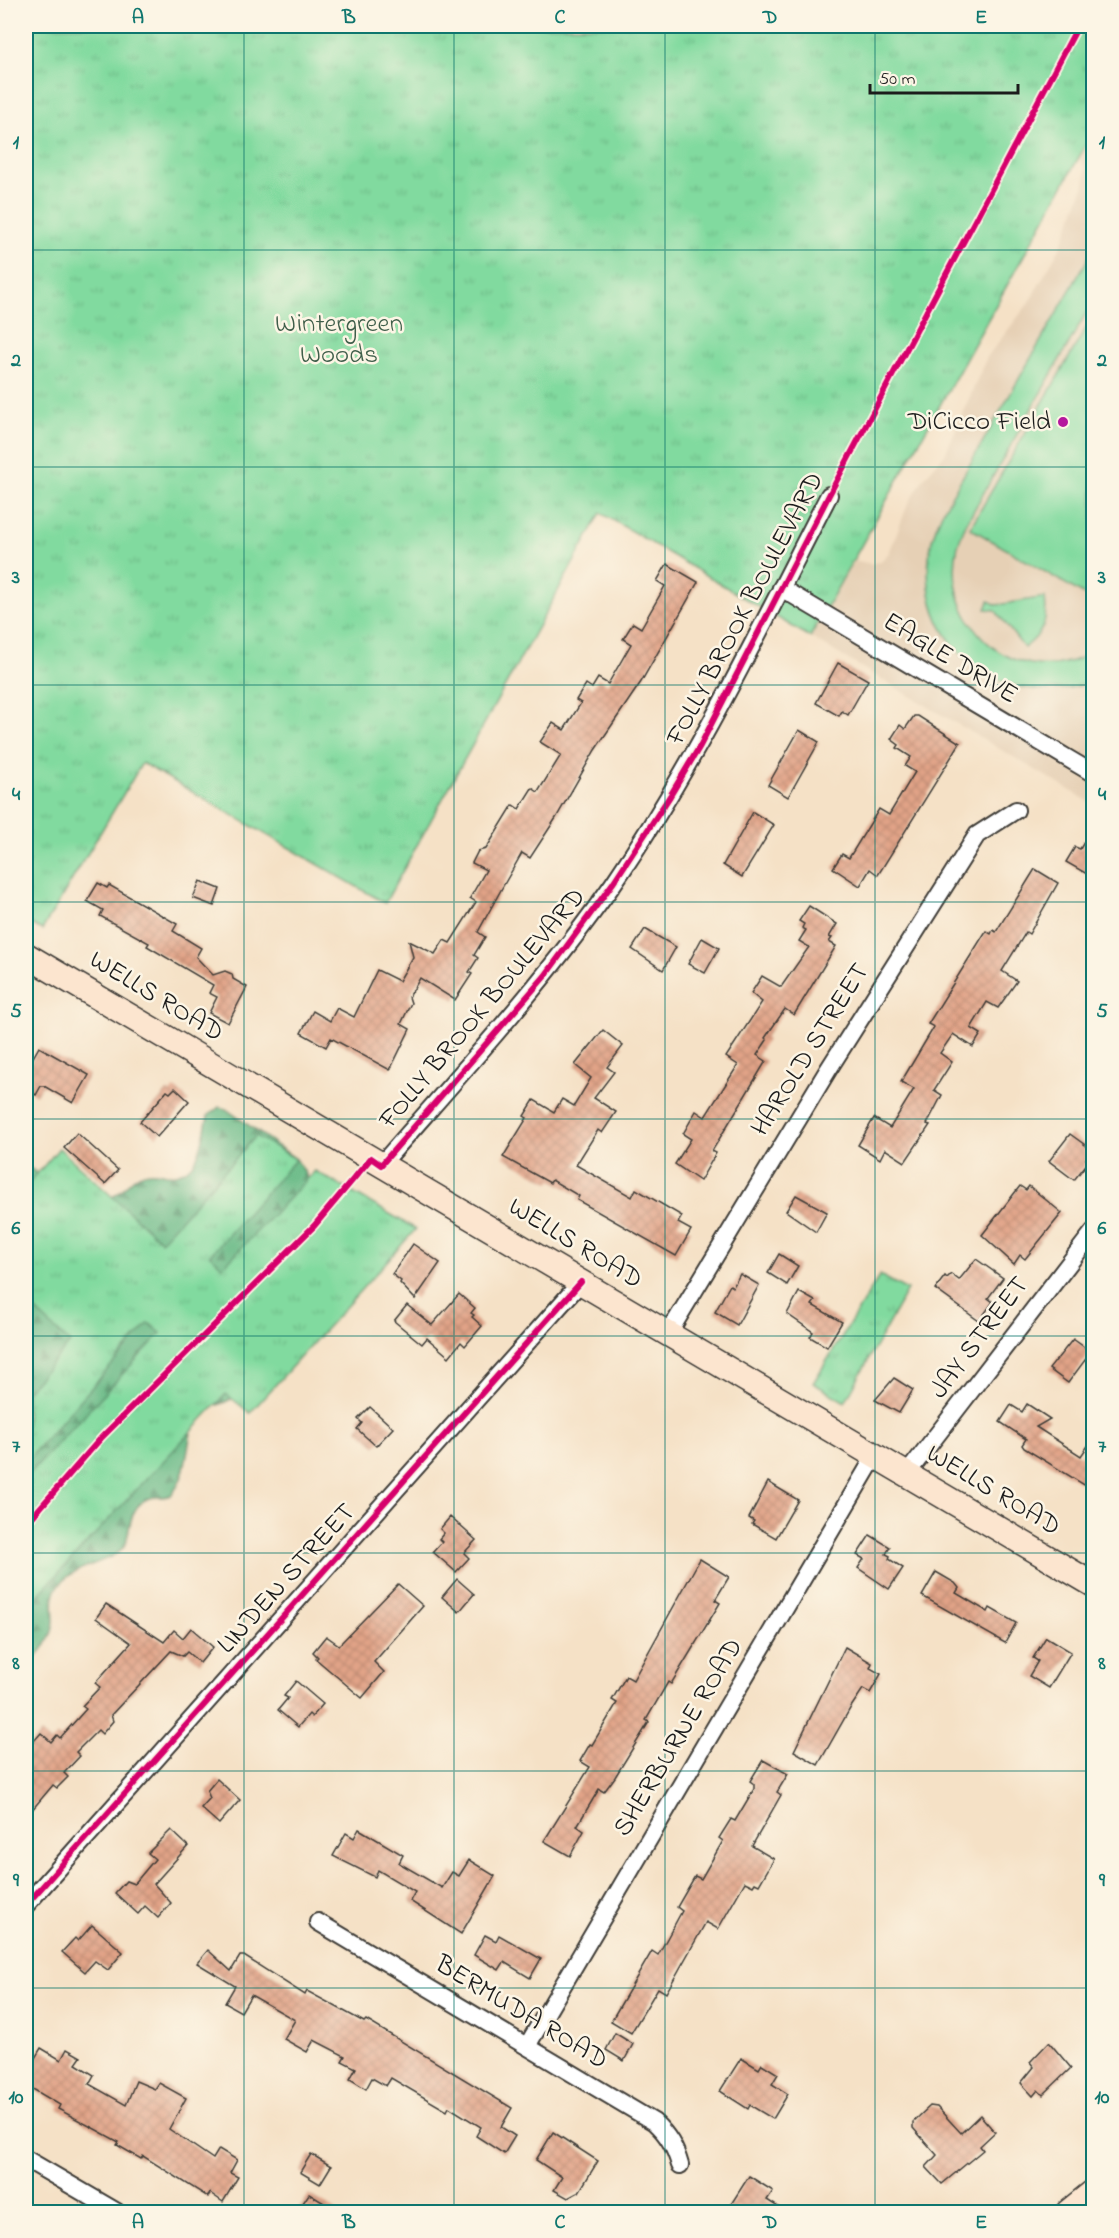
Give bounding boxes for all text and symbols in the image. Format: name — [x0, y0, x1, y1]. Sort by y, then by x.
text: A — [132, 4, 144, 33]
text: B — [341, 4, 356, 33]
text: C — [555, 4, 566, 33]
text: D — [762, 4, 777, 33]
text: E — [975, 4, 987, 33]
scale bar — [870, 57, 1018, 95]
text: 50 m — [879, 67, 916, 93]
text: 1 — [13, 129, 20, 158]
text: 1 — [1099, 129, 1106, 158]
park label: Wintergreen Woods — [275, 305, 403, 375]
text: 2 — [10, 347, 21, 376]
text: 2 — [1096, 347, 1107, 376]
place label: DiCicco Field — [907, 403, 1051, 442]
marker: DiCicco Field — [1056, 415, 1070, 429]
street label: FOLLY BROOK BOULEVARD — [657, 466, 835, 753]
text: 3 — [11, 564, 20, 593]
text: 3 — [1097, 564, 1106, 593]
street label: EAGLE DRIVE — [875, 603, 1025, 715]
text: 4 — [12, 781, 21, 810]
text: 4 — [1098, 781, 1107, 810]
street label: FOLLY BROOK BOULEVARD — [370, 880, 596, 1139]
street label: WELLS ROAD — [81, 941, 231, 1053]
street label: HAROLD STREET — [742, 956, 880, 1144]
text: 5 — [10, 998, 22, 1027]
text: 5 — [1096, 998, 1108, 1027]
street label: WELLS ROAD — [500, 1188, 650, 1300]
text: 6 — [12, 1215, 21, 1244]
text: 6 — [1098, 1215, 1107, 1244]
street label: JAY STREET — [921, 1268, 1039, 1408]
text: 7 — [12, 1433, 21, 1462]
text: 7 — [1098, 1433, 1107, 1462]
street label: WELLS ROAD — [918, 1435, 1068, 1547]
street label: LINDEN STREET — [208, 1495, 366, 1663]
street label: SHERBURNE ROAD — [604, 1631, 754, 1845]
text: 8 — [11, 1650, 20, 1679]
text: 8 — [1097, 1650, 1106, 1679]
text: 9 — [12, 1867, 20, 1896]
text: 9 — [1098, 1867, 1106, 1896]
street label: BERMUDA ROAD — [426, 1945, 615, 2080]
text: 10 — [9, 2084, 24, 2113]
text: 10 — [1095, 2084, 1110, 2113]
text: A — [132, 2209, 144, 2238]
text: B — [341, 2209, 356, 2238]
text: C — [555, 2209, 566, 2238]
text: D — [762, 2209, 777, 2238]
text: E — [975, 2209, 987, 2238]

